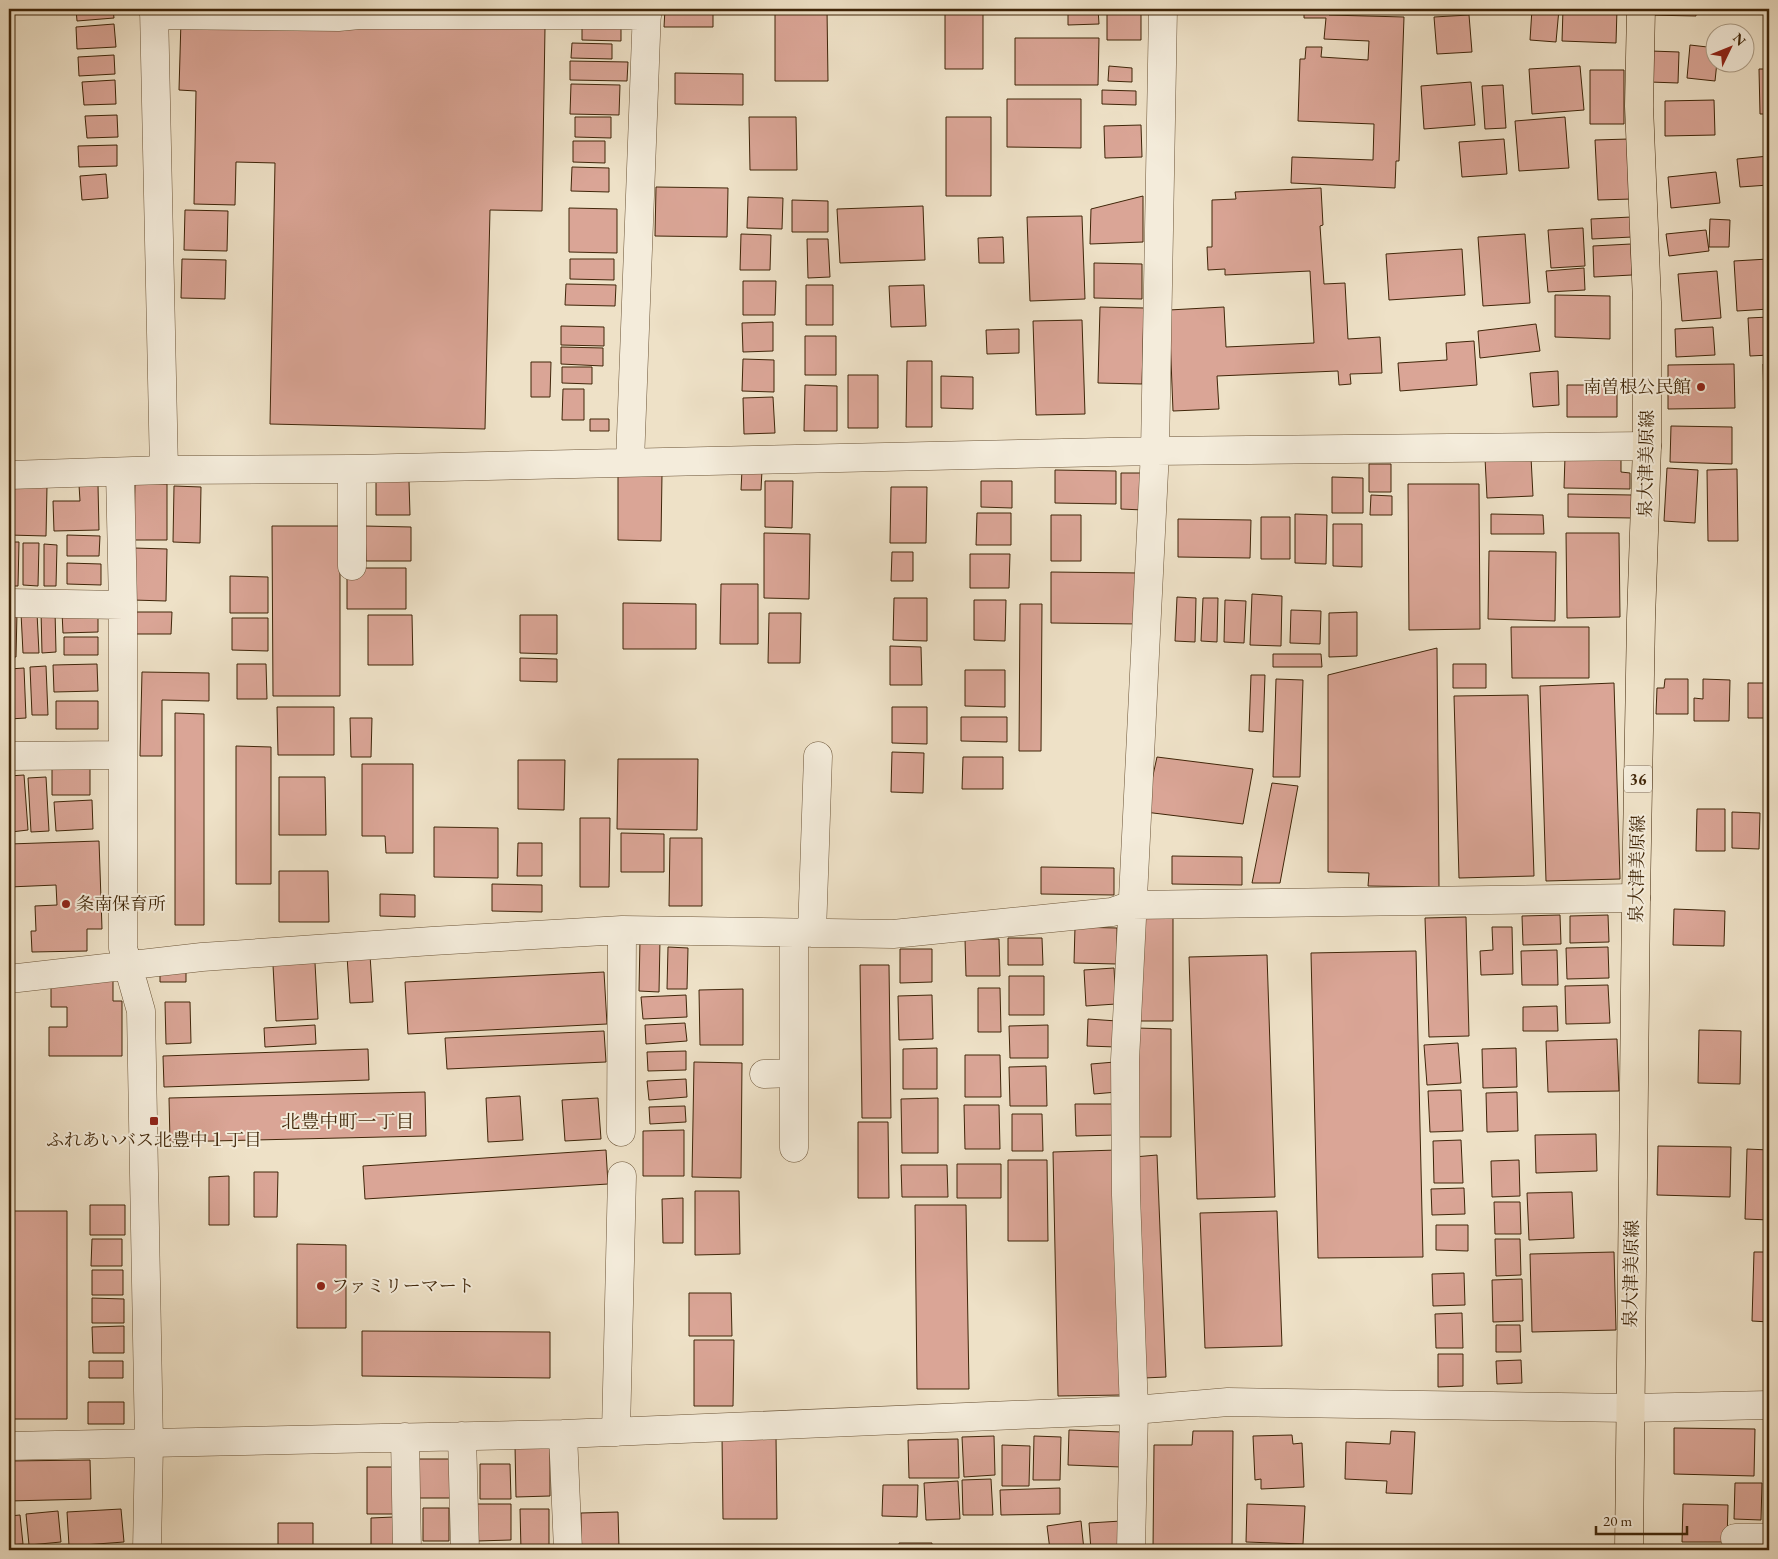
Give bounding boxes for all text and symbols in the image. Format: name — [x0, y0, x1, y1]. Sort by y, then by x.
north arrow — [1706, 22, 1756, 72]
text: N — [1729, 29, 1750, 50]
place label: 南曽根公民館 — [1583, 375, 1691, 398]
marker: 南曽根公民館 — [1695, 381, 1707, 393]
street label: 泉大津美原線 — [1633, 410, 1658, 518]
road number: 36 — [1624, 766, 1652, 792]
street label: 泉大津美原線 — [1624, 815, 1649, 923]
place label: 条南保育所 — [76, 892, 166, 915]
marker: 条南保育所 — [60, 898, 72, 910]
district label: 北豊中町一丁目 — [281, 1109, 415, 1134]
marker: ふれあいバス北豊中１丁目 — [148, 1115, 160, 1127]
place label: ふれあいバス北豊中１丁目 — [46, 1128, 262, 1151]
street label: 泉大津美原線 — [1618, 1220, 1643, 1328]
place label: ファミリーマート — [331, 1274, 475, 1297]
marker: ファミリーマート — [315, 1280, 327, 1292]
scale bar — [1596, 1504, 1687, 1536]
text: 20 m — [1603, 1511, 1632, 1530]

